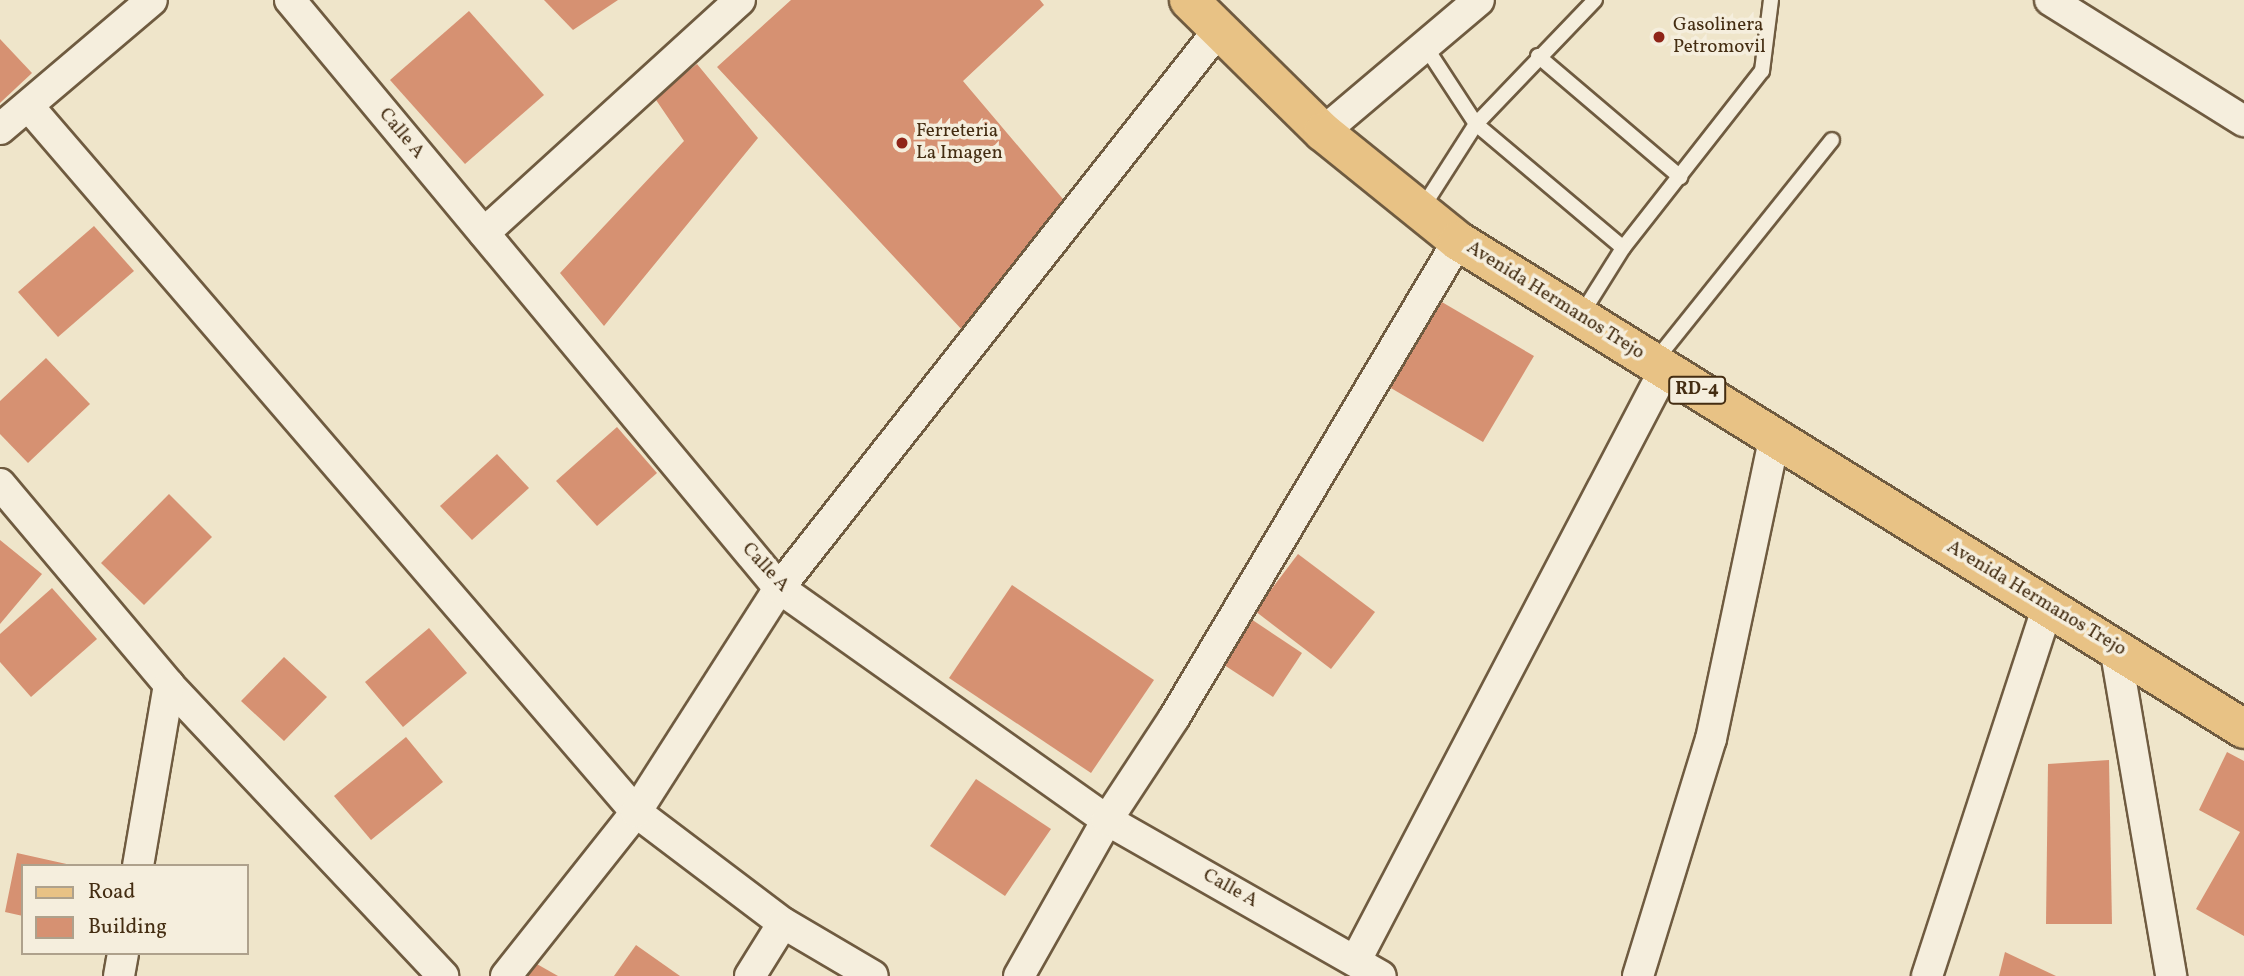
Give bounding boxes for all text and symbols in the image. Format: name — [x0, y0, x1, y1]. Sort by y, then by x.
place label: Gasolinera Petromovil — [1673, 15, 1766, 59]
marker: Gasolinera Petromovil — [1651, 29, 1667, 45]
street label: Calle A — [373, 104, 429, 164]
place label: Ferreteria La Imagen — [916, 121, 1003, 165]
marker: Ferreteria La Imagen — [894, 135, 910, 151]
street label: Avenida Hermanos Trejo — [1462, 237, 1648, 365]
road number: RD-4 — [1667, 376, 1727, 404]
street label: Avenida Hermanos Trejo — [1942, 536, 2130, 662]
street label: Calle A — [736, 538, 794, 598]
legend — [21, 864, 248, 955]
street label: Calle A — [1198, 865, 1262, 913]
text: Road — [88, 878, 135, 907]
text: Building — [88, 913, 167, 942]

